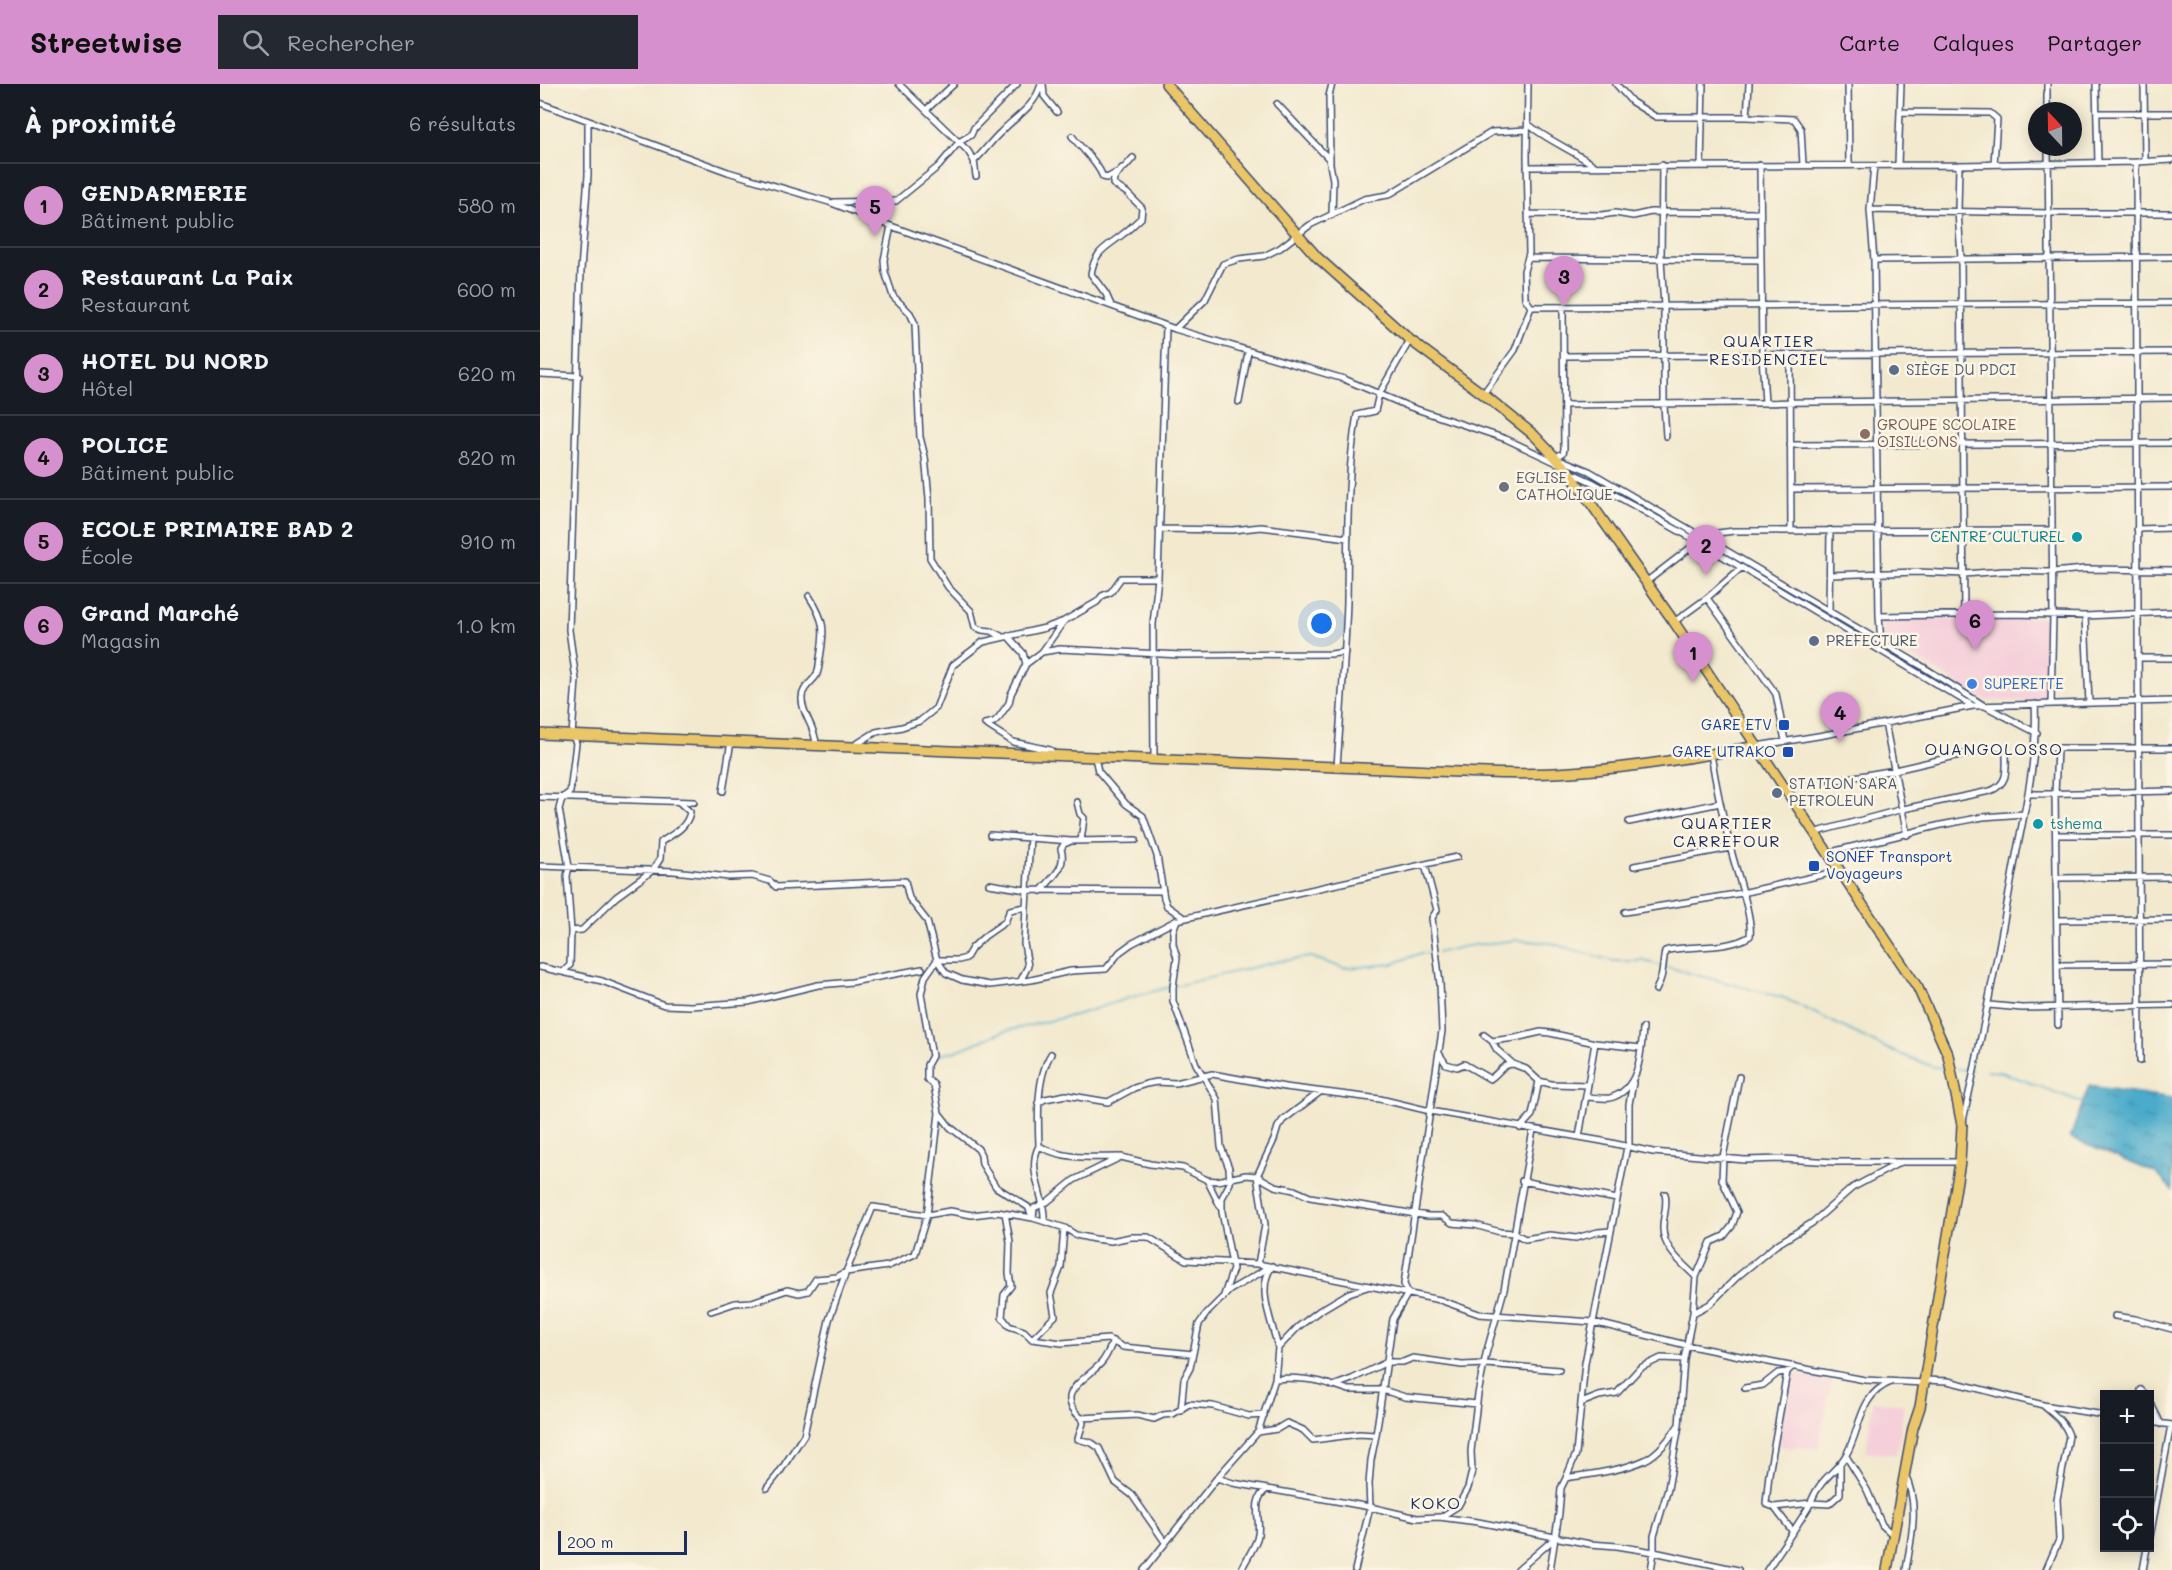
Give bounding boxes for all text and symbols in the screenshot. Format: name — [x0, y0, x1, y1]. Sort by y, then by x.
search box — [218, 15, 638, 69]
text: Streetwise — [30, 24, 182, 60]
icon: search — [239, 26, 272, 59]
text: Rechercher — [287, 28, 415, 57]
text: Carte — [1839, 29, 1900, 56]
text: Calques — [1933, 29, 2015, 56]
text: Partager — [2048, 29, 2142, 56]
north arrow — [2028, 102, 2082, 156]
text: À proximité — [24, 106, 176, 140]
text: 6 résultats — [409, 110, 516, 136]
text: GENDARMERIE — [81, 178, 247, 207]
pin: 5 — [856, 186, 894, 236]
text: 1 — [39, 192, 48, 218]
text: 580 m — [458, 192, 516, 218]
text: Bâtiment public — [81, 207, 234, 233]
pin: 3 — [1544, 256, 1584, 306]
text: Restaurant La Paix — [81, 262, 293, 291]
text: 2 — [38, 276, 49, 302]
text: 600 m — [457, 276, 516, 302]
text: Restaurant — [81, 291, 191, 317]
district label: QUARTIER RESIDENCIEL — [1709, 330, 1829, 369]
text: HOTEL DU NORD — [81, 346, 269, 375]
place label: SIÈGE DU PDCI — [1906, 359, 2016, 379]
text: 3 — [38, 360, 50, 386]
text: 620 m — [458, 360, 516, 386]
marker: SIÈGE DU PDCI — [1887, 363, 1901, 377]
text: Hôtel — [81, 375, 133, 401]
place label: GROUPE SCOLAIRE OISILLONS — [1877, 414, 2017, 451]
marker: GROUPE SCOLAIRE OISILLONS — [1858, 427, 1872, 441]
text: POLICE — [81, 430, 168, 459]
text: 4 — [37, 444, 50, 470]
text: 820 m — [458, 444, 516, 470]
text: Bâtiment public — [81, 459, 234, 485]
place label: EGLISE CATHOLIQUE — [1516, 467, 1613, 504]
marker: EGLISE CATHOLIQUE — [1497, 480, 1511, 494]
text: ECOLE PRIMAIRE BAD 2 — [81, 514, 353, 543]
pin: 2 — [1686, 526, 1726, 575]
place label: CENTRE CULTUREL — [1930, 526, 2065, 546]
text: 5 — [38, 528, 49, 554]
text: 910 m — [461, 528, 516, 554]
marker: CENTRE CULTUREL — [2070, 530, 2084, 544]
text: École — [81, 543, 133, 569]
text: Grand Marché — [81, 598, 239, 627]
pin: 6 — [1956, 600, 1994, 650]
your location — [1307, 609, 1336, 638]
text: 6 — [37, 612, 50, 638]
text: 1.0 km — [456, 612, 516, 638]
text: Magasin — [81, 627, 160, 653]
place label: PREFECTURE — [1826, 630, 1918, 650]
pin: 1 — [1674, 632, 1712, 682]
marker: PREFECTURE — [1807, 634, 1821, 648]
place label: SUPERETTE — [1984, 673, 2064, 693]
marker: SUPERETTE — [1965, 677, 1979, 691]
pin: 4 — [1820, 692, 1860, 742]
place label: GARE ETV — [1701, 714, 1772, 734]
marker: GARE ETV — [1777, 718, 1791, 732]
district label: OUANGOLOSSO — [1924, 738, 2064, 759]
place label: GARE UTRAKO — [1672, 741, 1776, 761]
marker: GARE UTRAKO — [1781, 745, 1795, 759]
place label: STATION SARA PETROLEUN — [1789, 773, 1898, 810]
marker: STATION SARA PETROLEUN — [1770, 786, 1784, 800]
district label: QUARTIER CARREFOUR — [1673, 812, 1781, 851]
place label: tshema — [2050, 813, 2103, 833]
marker: tshema — [2031, 817, 2045, 831]
place label: SONEF Transport Voyageurs — [1826, 846, 1952, 883]
marker: SONEF Transport Voyageurs — [1807, 859, 1821, 873]
map controls — [2100, 1390, 2154, 1552]
button: + — [2100, 1390, 2154, 1444]
button: − — [2100, 1444, 2154, 1498]
district label: KOKO — [1411, 1492, 1461, 1513]
button: locate — [2100, 1498, 2154, 1552]
scale bar — [558, 1528, 687, 1556]
text: 200 m — [567, 1531, 614, 1552]

